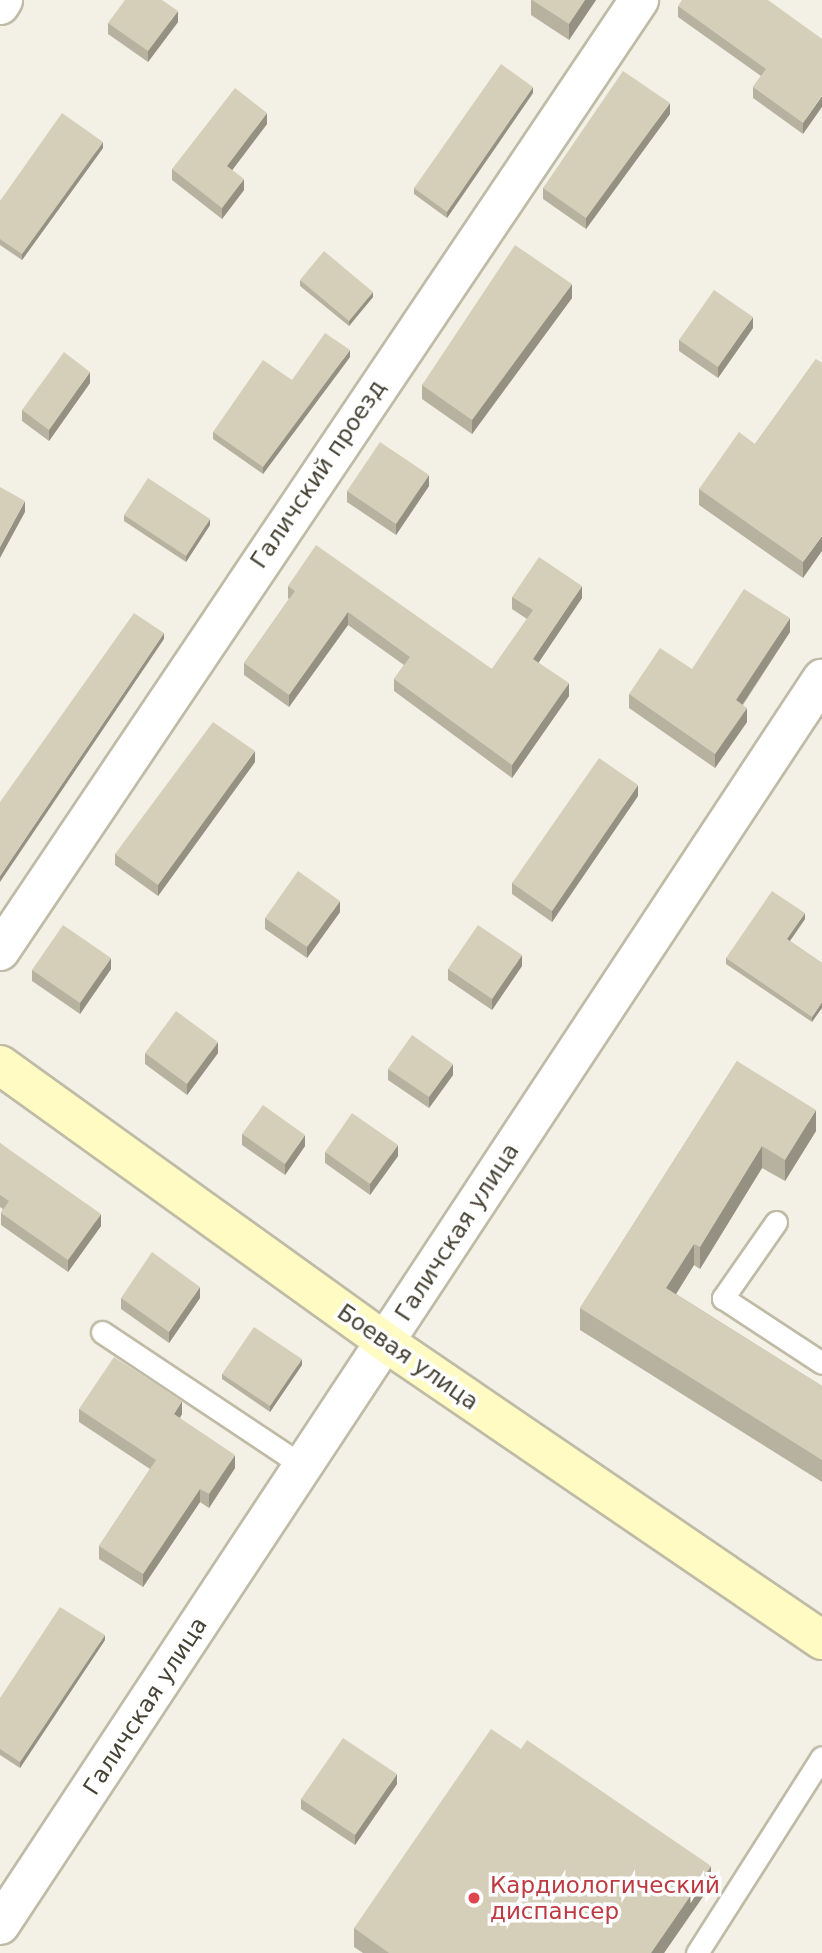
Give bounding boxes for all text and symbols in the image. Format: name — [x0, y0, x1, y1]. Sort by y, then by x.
street label: Галичский проезд — [245, 375, 391, 573]
street label: Галичская улица — [389, 1138, 525, 1326]
street label: Боевая улица — [332, 1298, 484, 1416]
street label: Галичская улица — [77, 1612, 213, 1800]
place label: Кардиологический диспансер — [490, 1871, 720, 1925]
marker: Кардиологический диспансер — [464, 1888, 484, 1908]

